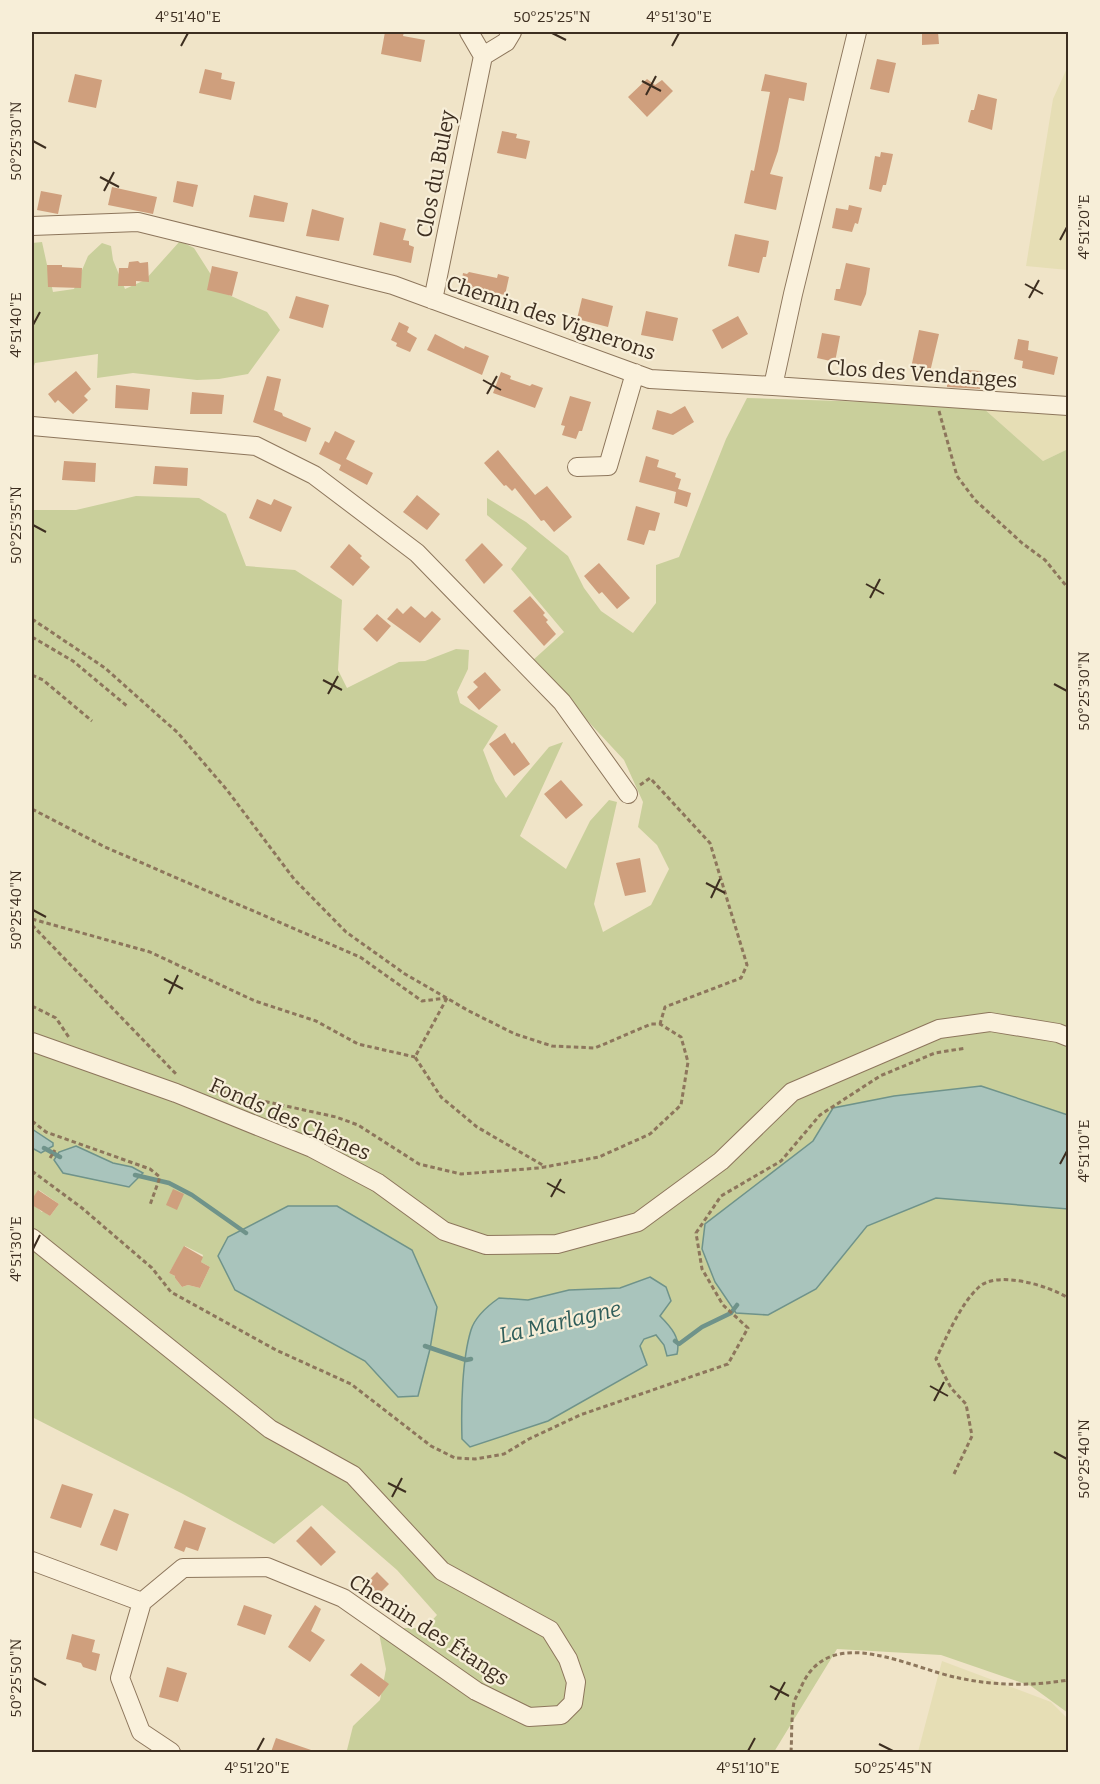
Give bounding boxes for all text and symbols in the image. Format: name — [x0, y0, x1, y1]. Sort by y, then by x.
text: 4°51'40"E — [155, 8, 221, 26]
text: 50°25'25"N — [513, 8, 591, 26]
text: 4°51'30"E — [646, 8, 712, 26]
text: 50°25'30"N — [7, 101, 25, 181]
street label: Clos du Buley — [411, 107, 461, 240]
text: 4°51'20"E — [1075, 194, 1093, 260]
street label: Chemin des Vignerons — [443, 270, 659, 366]
text: 4°51'40"E — [7, 292, 25, 358]
street label: Clos des Vendanges — [826, 354, 1018, 394]
text: 50°25'35"N — [7, 486, 25, 564]
text: 50°25'30"N — [1075, 651, 1093, 731]
text: 50°25'40"N — [7, 870, 25, 950]
street label: Fonds des Chênes — [206, 1072, 374, 1166]
text: 4°51'10"E — [1075, 1120, 1093, 1182]
text: 4°51'30"E — [7, 1216, 25, 1282]
water label: La Marlagne — [496, 1295, 624, 1349]
text: 50°25'40"N — [1075, 1419, 1093, 1499]
street label: Chemin des Étangs — [344, 1568, 514, 1692]
text: 50°25'50"N — [7, 1638, 25, 1717]
text: 4°51'20"E — [224, 1759, 290, 1777]
text: 4°51'10"E — [717, 1759, 779, 1777]
text: 50°25'45"N — [854, 1759, 932, 1777]

